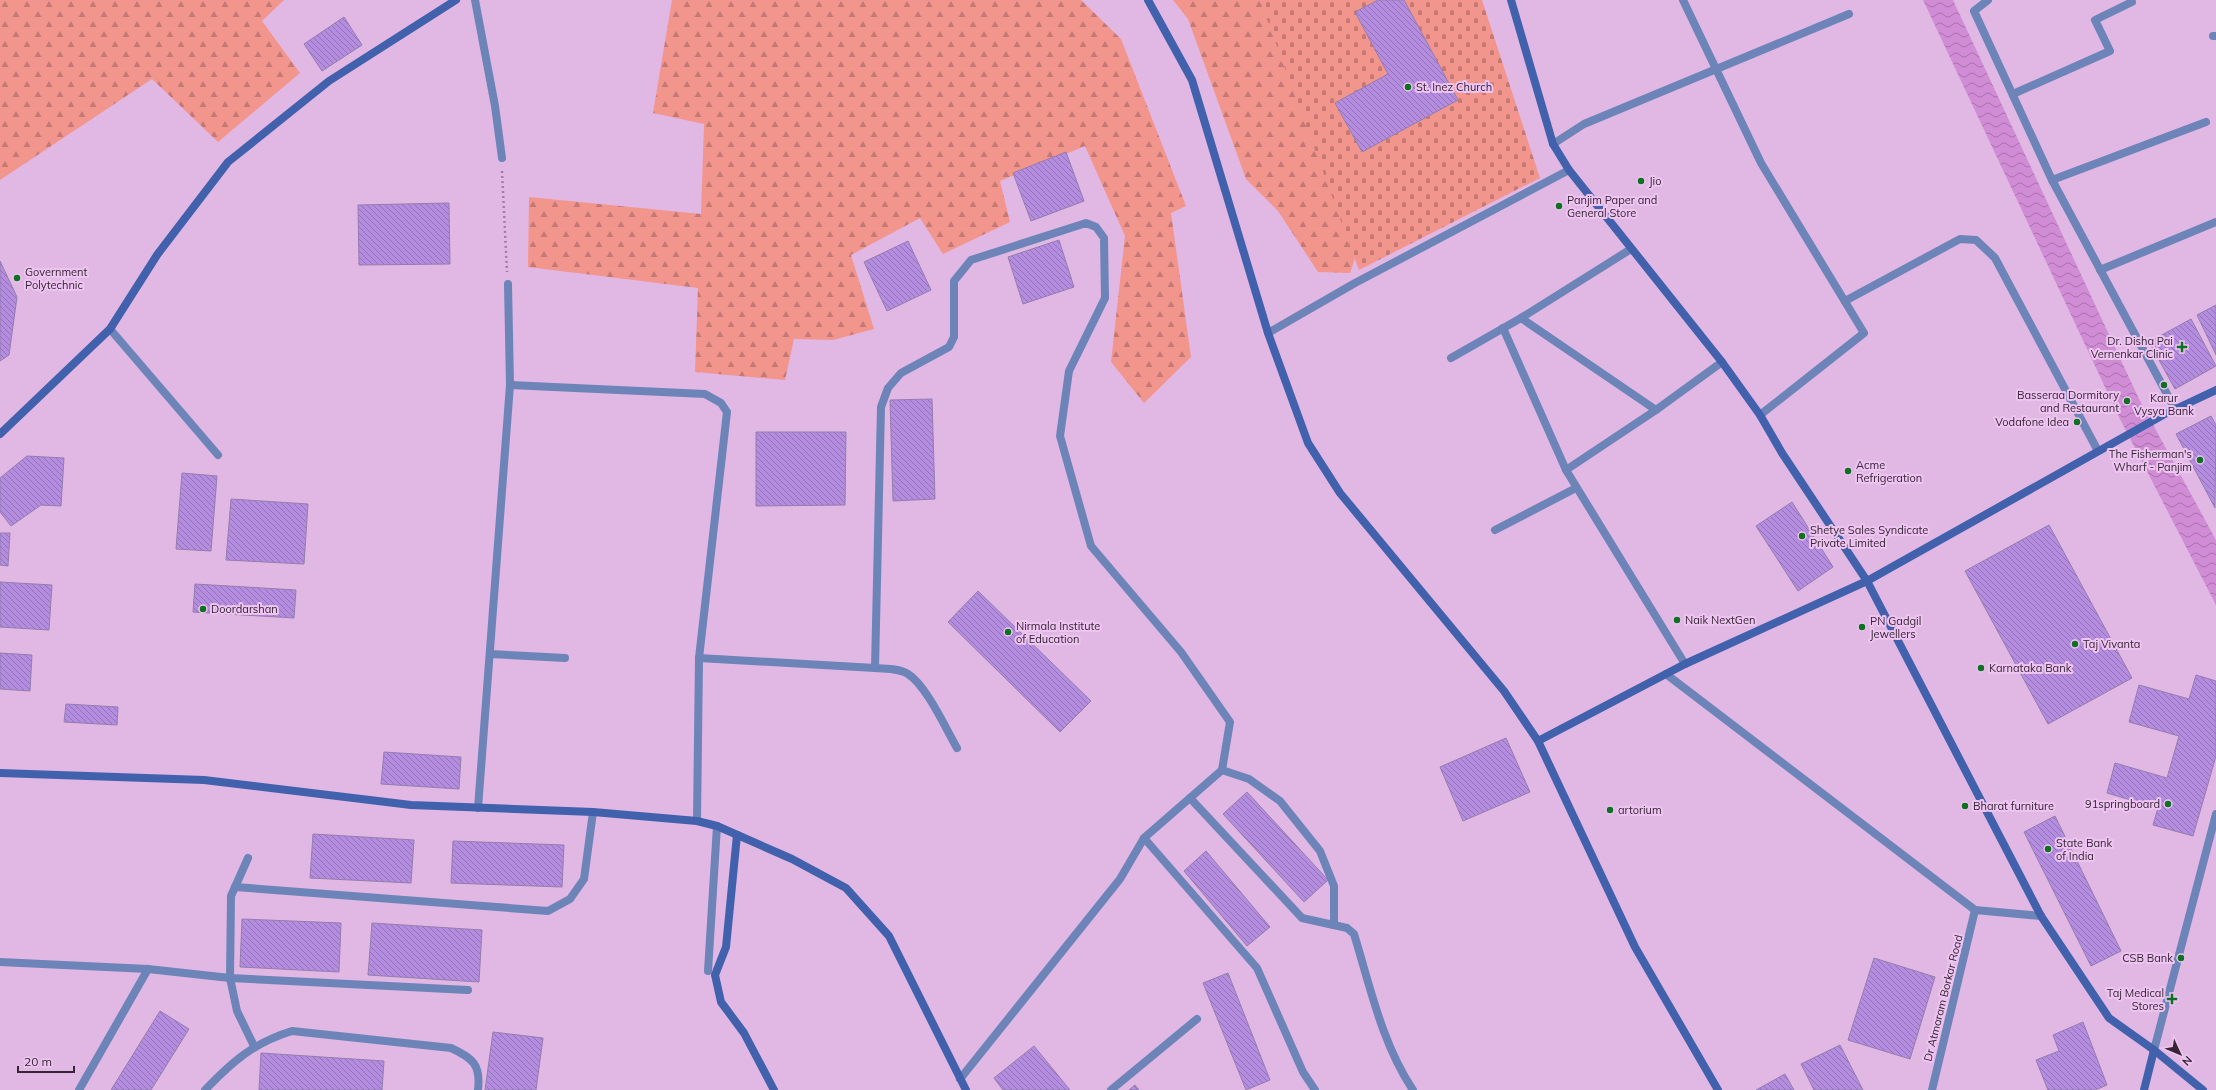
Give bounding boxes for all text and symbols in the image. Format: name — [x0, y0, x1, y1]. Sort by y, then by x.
place label: St. Inez Church — [1416, 80, 1492, 94]
marker: St. Inez Church — [1403, 82, 1413, 92]
place label: Jio — [1649, 174, 1662, 188]
marker: Jio — [1636, 176, 1646, 186]
place label: Panjim Paper and General Store — [1567, 193, 1657, 220]
marker: Panjim Paper and General Store — [1554, 201, 1564, 211]
place label: Government Polytechnic — [25, 265, 88, 292]
marker: Government Polytechnic — [12, 273, 22, 283]
place label: Dr. Disha Pai Vernenkar Clinic — [2091, 334, 2174, 361]
marker: Dr. Disha Pai Vernenkar Clinic — [2176, 341, 2188, 353]
marker: Karur Vysya Bank — [2159, 380, 2169, 390]
place label: Basseraa Dormitory and Restaurant — [2017, 388, 2119, 415]
place label: Karur Vysya Bank — [2134, 391, 2194, 418]
marker: Basseraa Dormitory and Restaurant — [2122, 396, 2132, 406]
place label: Vodafone Idea — [1995, 415, 2069, 429]
marker: Vodafone Idea — [2072, 417, 2082, 427]
place label: The Fisherman's Wharf - Panjim — [2109, 447, 2192, 474]
marker: The Fisherman's Wharf - Panjim — [2195, 455, 2205, 465]
place label: Acme Refrigeration — [1856, 458, 1922, 485]
marker: Acme Refrigeration — [1843, 466, 1853, 476]
place label: Shetye Sales Syndicate Private Limited — [1810, 523, 1928, 550]
marker: Shetye Sales Syndicate Private Limited — [1797, 531, 1807, 541]
place label: Doordarshan — [211, 602, 278, 616]
marker: Doordarshan — [198, 604, 208, 614]
place label: Naik NextGen — [1685, 613, 1755, 627]
place label: PN Gadgil Jewellers — [1870, 614, 1921, 641]
marker: Naik NextGen — [1672, 615, 1682, 625]
place label: Nirmala Institute of Education — [1016, 619, 1100, 646]
marker: PN Gadgil Jewellers — [1857, 622, 1867, 632]
marker: Nirmala Institute of Education — [1003, 627, 1013, 637]
place label: Taj Vivanta — [2083, 637, 2140, 651]
marker: Taj Vivanta — [2070, 639, 2080, 649]
place label: Karnataka Bank — [1989, 661, 2072, 675]
marker: Karnataka Bank — [1976, 663, 1986, 673]
place label: 91springboard — [2085, 797, 2160, 811]
place label: Bharat furniture — [1973, 799, 2054, 813]
marker: 91springboard — [2163, 799, 2173, 809]
marker: Bharat furniture — [1960, 801, 1970, 811]
place label: artorium — [1618, 803, 1662, 817]
marker: artorium — [1605, 805, 1615, 815]
place label: State Bank of India — [2056, 836, 2112, 863]
marker: State Bank of India — [2043, 844, 2053, 854]
street label: Dr Atmaram Borkar Road — [1920, 933, 1966, 1063]
place label: CSB Bank — [2122, 951, 2173, 965]
marker: CSB Bank — [2176, 953, 2186, 963]
place label: Taj Medical Stores — [2107, 986, 2164, 1013]
marker: Taj Medical Stores — [2167, 994, 2177, 1004]
north arrow — [2160, 1034, 2200, 1074]
scale bar — [18, 1048, 74, 1074]
text: N — [2179, 1053, 2195, 1069]
text: 20 m — [24, 1054, 52, 1069]

